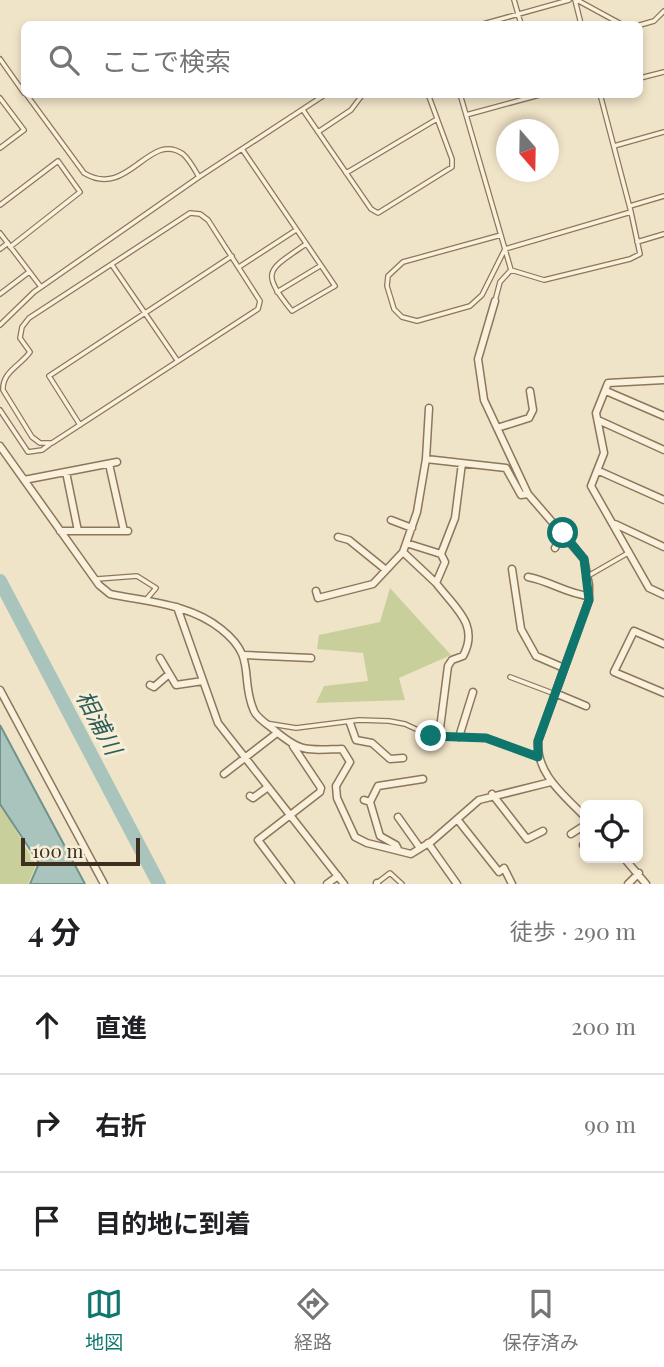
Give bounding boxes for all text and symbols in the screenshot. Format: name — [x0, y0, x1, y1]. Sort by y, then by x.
search box — [21, 21, 643, 98]
icon: search — [45, 41, 83, 79]
text: ここで検索 — [101, 43, 231, 78]
north arrow — [496, 119, 559, 182]
route start — [547, 517, 578, 548]
water label: 相浦川 — [70, 684, 131, 762]
route end — [415, 720, 446, 751]
map controls — [580, 800, 643, 863]
button: locate — [580, 800, 643, 863]
scale bar — [21, 835, 140, 867]
text: 100 m — [32, 837, 83, 863]
text: 4 分 — [28, 911, 81, 951]
text: 徒歩 · 290 m — [510, 915, 636, 946]
icon: ahead — [28, 1006, 66, 1044]
text: 直進 — [95, 1009, 147, 1044]
text: 200 m — [571, 1010, 636, 1041]
icon: right — [28, 1104, 66, 1142]
text: 右折 — [95, 1107, 147, 1142]
text: 90 m — [584, 1108, 636, 1139]
icon: arrive — [28, 1202, 66, 1240]
text: 目的地に到着 — [95, 1205, 251, 1240]
tab: 地図 — [85, 1285, 123, 1354]
tab: 経路 — [294, 1285, 332, 1354]
tab: 保存済み — [503, 1285, 579, 1354]

